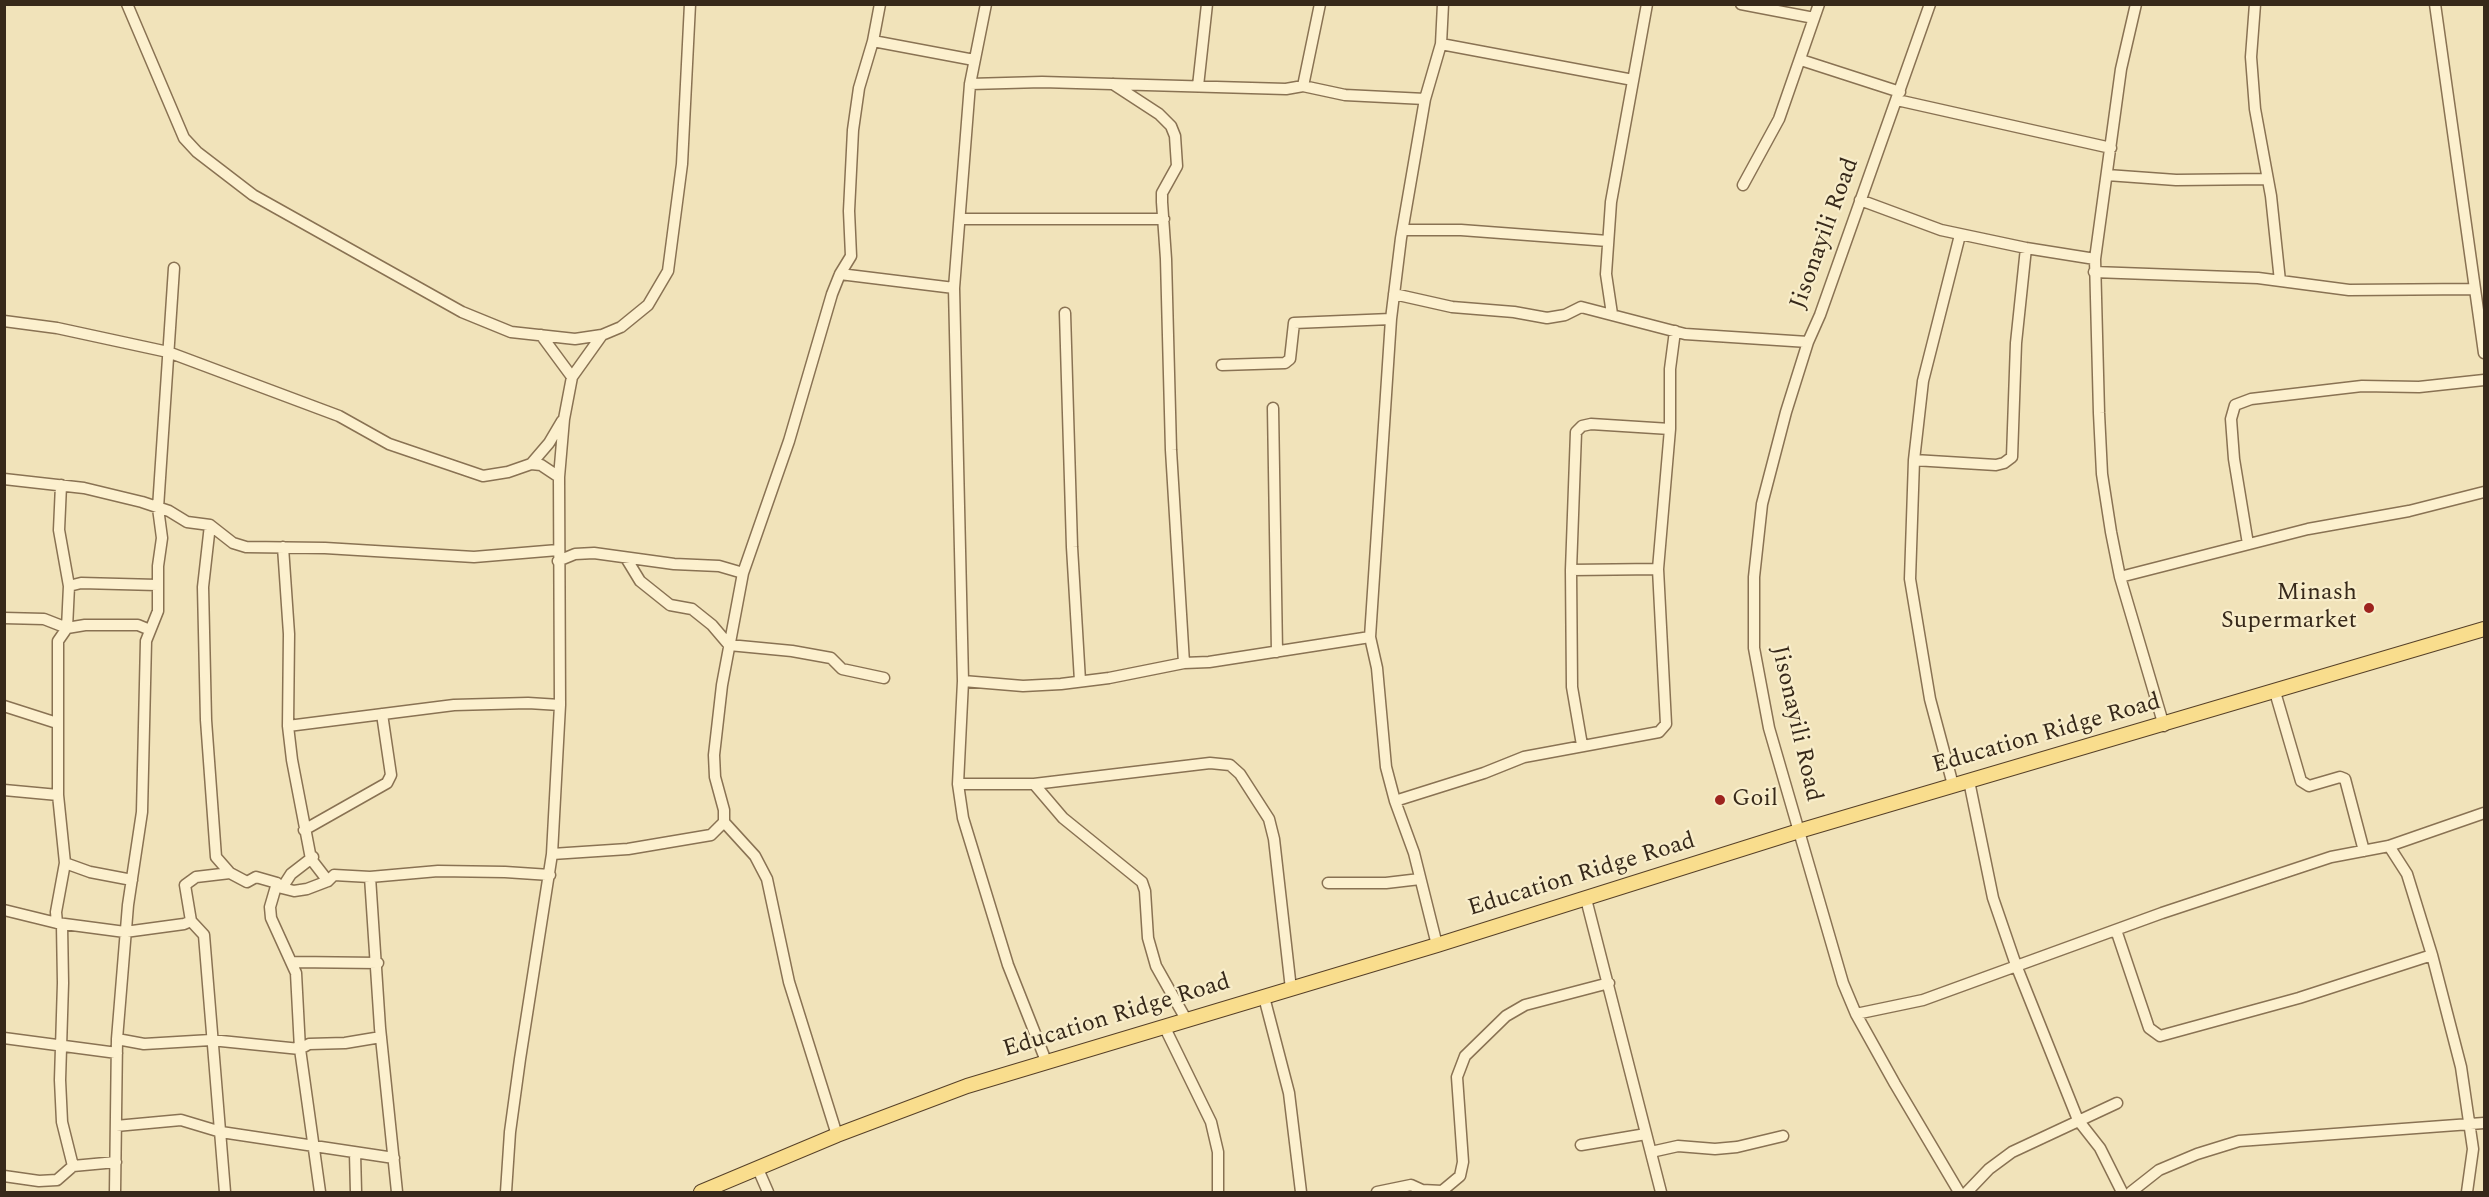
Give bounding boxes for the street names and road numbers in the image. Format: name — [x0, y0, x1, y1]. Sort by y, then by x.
street label: Jisonayili Road — [1785, 154, 1867, 314]
street label: Jisonayili Road — [1763, 643, 1827, 805]
street label: Education Ridge Road — [1930, 689, 2164, 781]
street label: Education Ridge Road — [1465, 828, 1699, 924]
street label: Education Ridge Road — [1000, 969, 1234, 1065]

